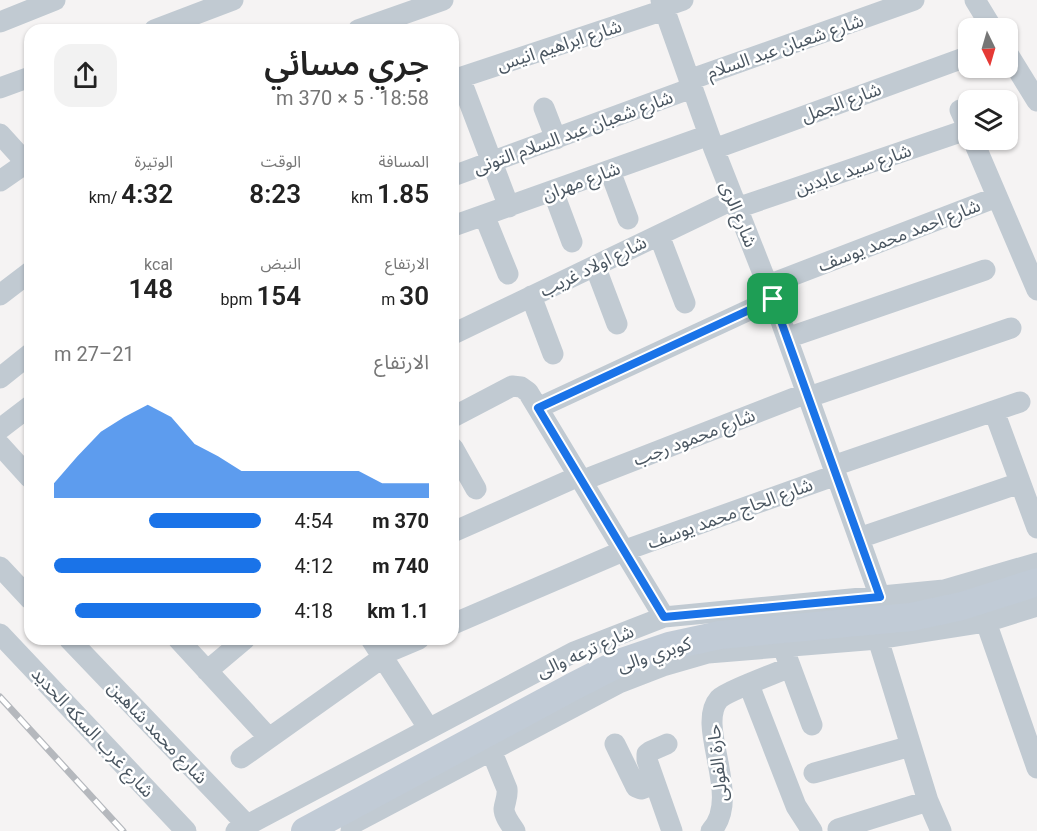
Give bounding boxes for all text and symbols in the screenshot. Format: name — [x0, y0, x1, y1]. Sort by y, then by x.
street label: شارع شعبان عبد السلام — [704, 9, 867, 86]
street label: شارع ابراهيم انيس — [494, 15, 625, 79]
north arrow — [958, 18, 1018, 78]
map controls — [958, 18, 1018, 150]
button: share — [54, 44, 117, 107]
text: جري مسائي — [264, 44, 429, 83]
street label: شارع الجمل — [798, 78, 885, 130]
text: 18:58 · 5 × 370 m — [276, 86, 429, 110]
street label: شارع شعبان عبد السلام التونى — [470, 86, 677, 182]
button: layers — [958, 90, 1018, 150]
street label: شارع سيد عابدين — [792, 139, 915, 203]
text: الوتيرة — [135, 152, 173, 171]
text: الوقت — [261, 152, 301, 171]
text: المسافة — [379, 152, 429, 171]
street label: شارع مهران — [539, 157, 624, 209]
street label: شارع الرى — [713, 178, 762, 252]
text: 4:32 — [121, 179, 173, 209]
text: 8:23 — [249, 179, 301, 209]
text: 1.85 — [377, 179, 429, 209]
text: /km — [89, 188, 121, 207]
text: km — [351, 188, 377, 207]
street label: شارع احمد محمد يوسف — [815, 194, 984, 279]
street label: شارع اولاد غريب — [536, 231, 652, 304]
text: النبض — [260, 254, 301, 273]
text: الارتفاع — [385, 254, 429, 273]
text: kcal — [144, 255, 173, 274]
pin — [747, 273, 798, 324]
text: 148 — [128, 274, 173, 304]
text: 154 — [256, 281, 301, 311]
text: 30 — [399, 281, 429, 311]
icon: arrive — [756, 282, 789, 315]
text: bpm — [220, 290, 256, 309]
text: m — [381, 290, 399, 309]
text: 21–27 m — [54, 342, 135, 366]
text: الارتفاع — [374, 350, 429, 374]
street label: شارع محمود رجب — [630, 404, 759, 474]
street label: شارع الحاج محمد يوسف — [645, 473, 817, 556]
text: 4:54 — [294, 509, 333, 533]
text: 370 m — [372, 509, 429, 533]
text: 4:12 — [294, 554, 333, 578]
text: 740 m — [372, 554, 429, 578]
text: 4:18 — [294, 599, 333, 623]
text: 1.1 km — [367, 599, 429, 623]
street label: شارع ترعه والى — [533, 620, 638, 685]
street label: كوبري والى — [614, 632, 695, 679]
street label: شارع غرب السكه الحديد — [25, 663, 159, 804]
street label: شارع محمد شاهين — [101, 676, 212, 790]
street label: حارة الفولى — [702, 723, 733, 803]

